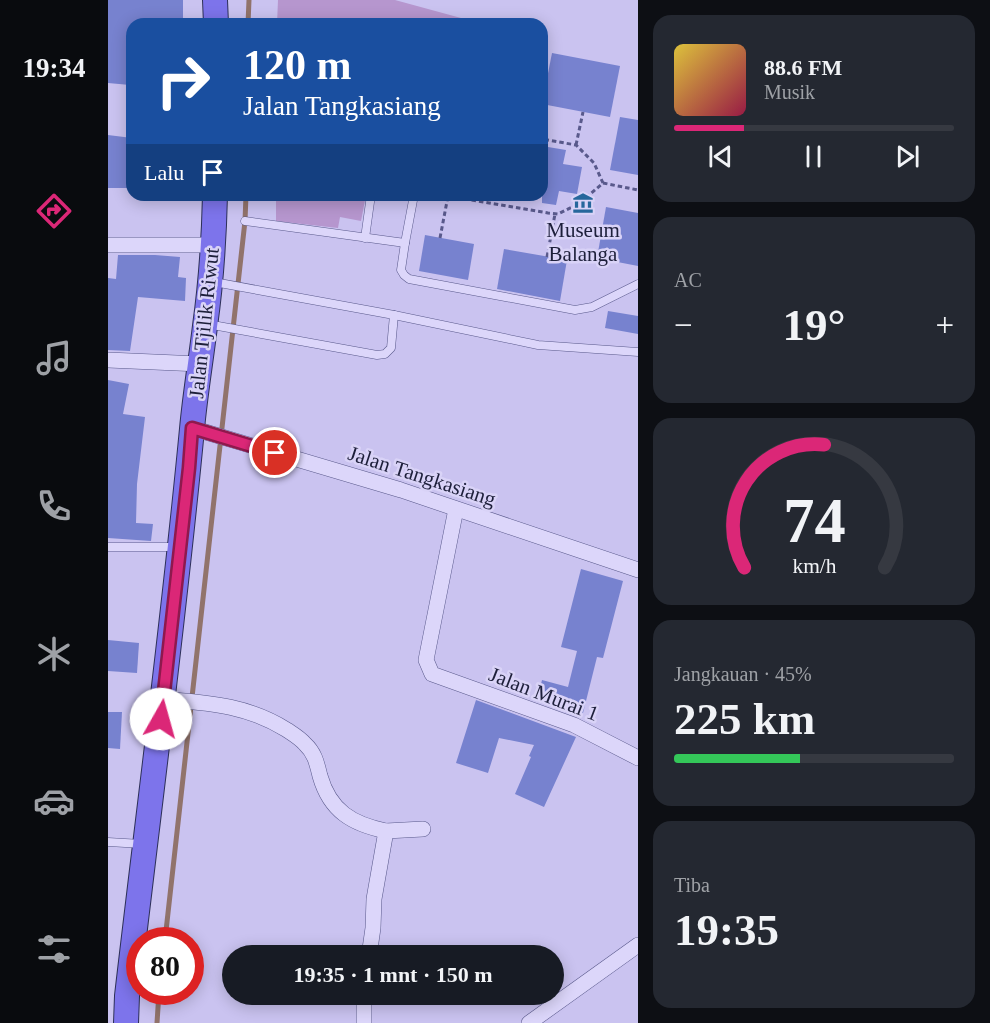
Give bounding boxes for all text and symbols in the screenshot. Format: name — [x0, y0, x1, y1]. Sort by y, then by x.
icon: right — [144, 42, 222, 120]
text: 120 m — [243, 42, 352, 88]
text: 19:34 — [23, 53, 86, 83]
text: 88.6 FM — [764, 55, 842, 80]
text: Musik — [764, 81, 815, 103]
text: Jalan Tangkasiang — [243, 91, 441, 121]
icon: previous — [704, 140, 737, 173]
icon: pause — [797, 140, 830, 173]
icon: next — [891, 140, 924, 173]
icon: arrive — [196, 156, 229, 189]
text: Lalu — [144, 160, 184, 185]
icon: directions — [33, 190, 75, 232]
museum icon: Museum Balanga — [571, 191, 595, 215]
place label: Museum Balanga — [546, 218, 620, 266]
street label: Jalan Tjilik Riwut — [184, 246, 224, 399]
text: AC — [674, 269, 702, 291]
text: 19° — [783, 300, 846, 350]
text: − — [674, 307, 693, 343]
text: + — [935, 307, 954, 343]
icon: music — [33, 337, 75, 379]
pin — [249, 427, 300, 478]
icon: arrive — [258, 436, 291, 469]
street label: Jalan Tangkasiang — [345, 441, 499, 511]
icon: phone — [33, 485, 75, 527]
text: 74 — [783, 487, 845, 556]
text: km/h — [792, 555, 836, 579]
icon: climate — [33, 633, 75, 675]
street label: Jalan Murai 1 — [486, 662, 602, 726]
text: Jangkauan · 45% — [674, 663, 812, 685]
position arrow — [129, 687, 193, 751]
text: 225 km — [674, 694, 815, 744]
icon: car — [33, 780, 75, 822]
text: Tiba — [674, 874, 710, 896]
text: 19:35 — [674, 905, 779, 955]
speed limit sign: 80 — [126, 927, 204, 1005]
icon: filters — [33, 928, 75, 970]
text: 19:35 · 1 mnt · 150 m — [293, 962, 493, 987]

